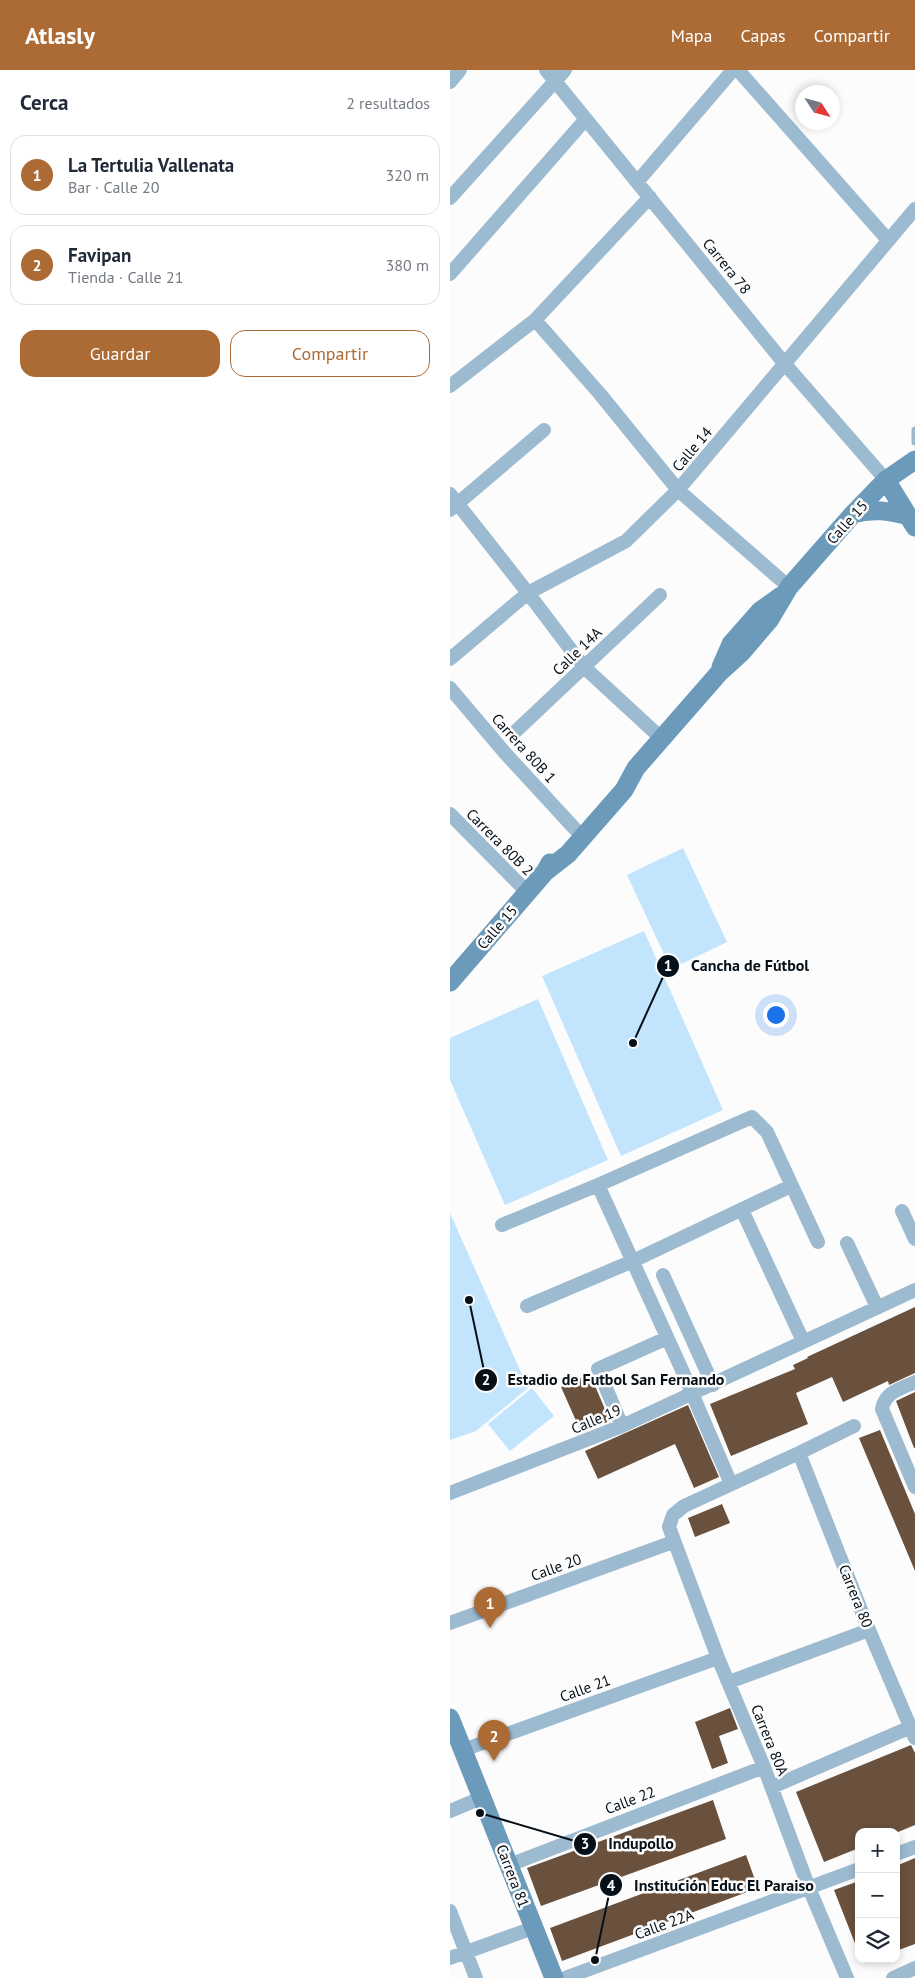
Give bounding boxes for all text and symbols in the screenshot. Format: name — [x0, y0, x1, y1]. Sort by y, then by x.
text: Atlasly — [25, 20, 95, 51]
text: Mapa — [671, 24, 713, 47]
text: Capas — [741, 24, 786, 47]
text: Compartir — [814, 24, 890, 47]
north arrow — [795, 85, 840, 130]
text: Cerca — [20, 89, 69, 116]
text: 2 resultados — [346, 93, 430, 113]
text: La Tertulia Vallenata — [68, 153, 234, 177]
text: 1 — [32, 165, 42, 185]
text: 320 m — [386, 165, 429, 185]
text: Bar · Calle 20 — [68, 177, 160, 197]
street label: Carrera 78 — [699, 234, 755, 298]
text: Favipan — [68, 243, 131, 267]
text: 2 — [32, 255, 42, 275]
text: 380 m — [386, 255, 429, 275]
text: Tienda · Calle 21 — [68, 267, 183, 287]
button: Guardar — [20, 330, 220, 377]
button: Compartir — [230, 330, 430, 377]
street label: Calle 14 — [668, 423, 716, 475]
street label: Calle 15 — [822, 496, 872, 548]
street label: Calle 14A — [548, 623, 606, 679]
street label: Carrera 80B 1 — [488, 709, 560, 787]
street label: Carrera 80B 2 — [462, 804, 538, 880]
street label: Calle 15 — [473, 901, 521, 953]
callout: Cancha de Fútbol — [656, 950, 819, 981]
text: Cancha de Fútbol — [691, 955, 809, 975]
text: 1 — [664, 956, 672, 975]
your location — [763, 1002, 789, 1028]
callout: Estadio de Futbol San Fernando — [473, 1364, 735, 1395]
text: Estadio de Futbol San Fernando — [508, 1369, 725, 1389]
text: 2 — [482, 1370, 490, 1389]
street label: Calle 19 — [568, 1400, 624, 1438]
street label: Calle 20 — [528, 1549, 584, 1585]
street label: Carrera 80 — [835, 1562, 877, 1630]
pin: 1 — [474, 1587, 506, 1628]
street label: Calle 21 — [557, 1670, 613, 1706]
street label: Carrera 80A — [747, 1702, 793, 1779]
pin: 2 — [478, 1720, 510, 1761]
street label: Calle 22 — [602, 1782, 658, 1818]
callout: Indupollo — [573, 1828, 684, 1859]
map controls — [855, 1828, 900, 1963]
button: + — [855, 1828, 900, 1873]
text: Indupollo — [608, 1833, 674, 1853]
text: 3 — [581, 1834, 589, 1853]
street label: Carrera 81 — [492, 1842, 534, 1910]
callout: Institución Educ El Paraiso — [599, 1870, 824, 1901]
button: − — [855, 1873, 900, 1918]
text: Institución Educ El Paraiso — [634, 1875, 814, 1895]
text: 4 — [607, 1876, 616, 1895]
street label: Calle 22A — [632, 1905, 696, 1943]
button: layers — [855, 1918, 900, 1963]

